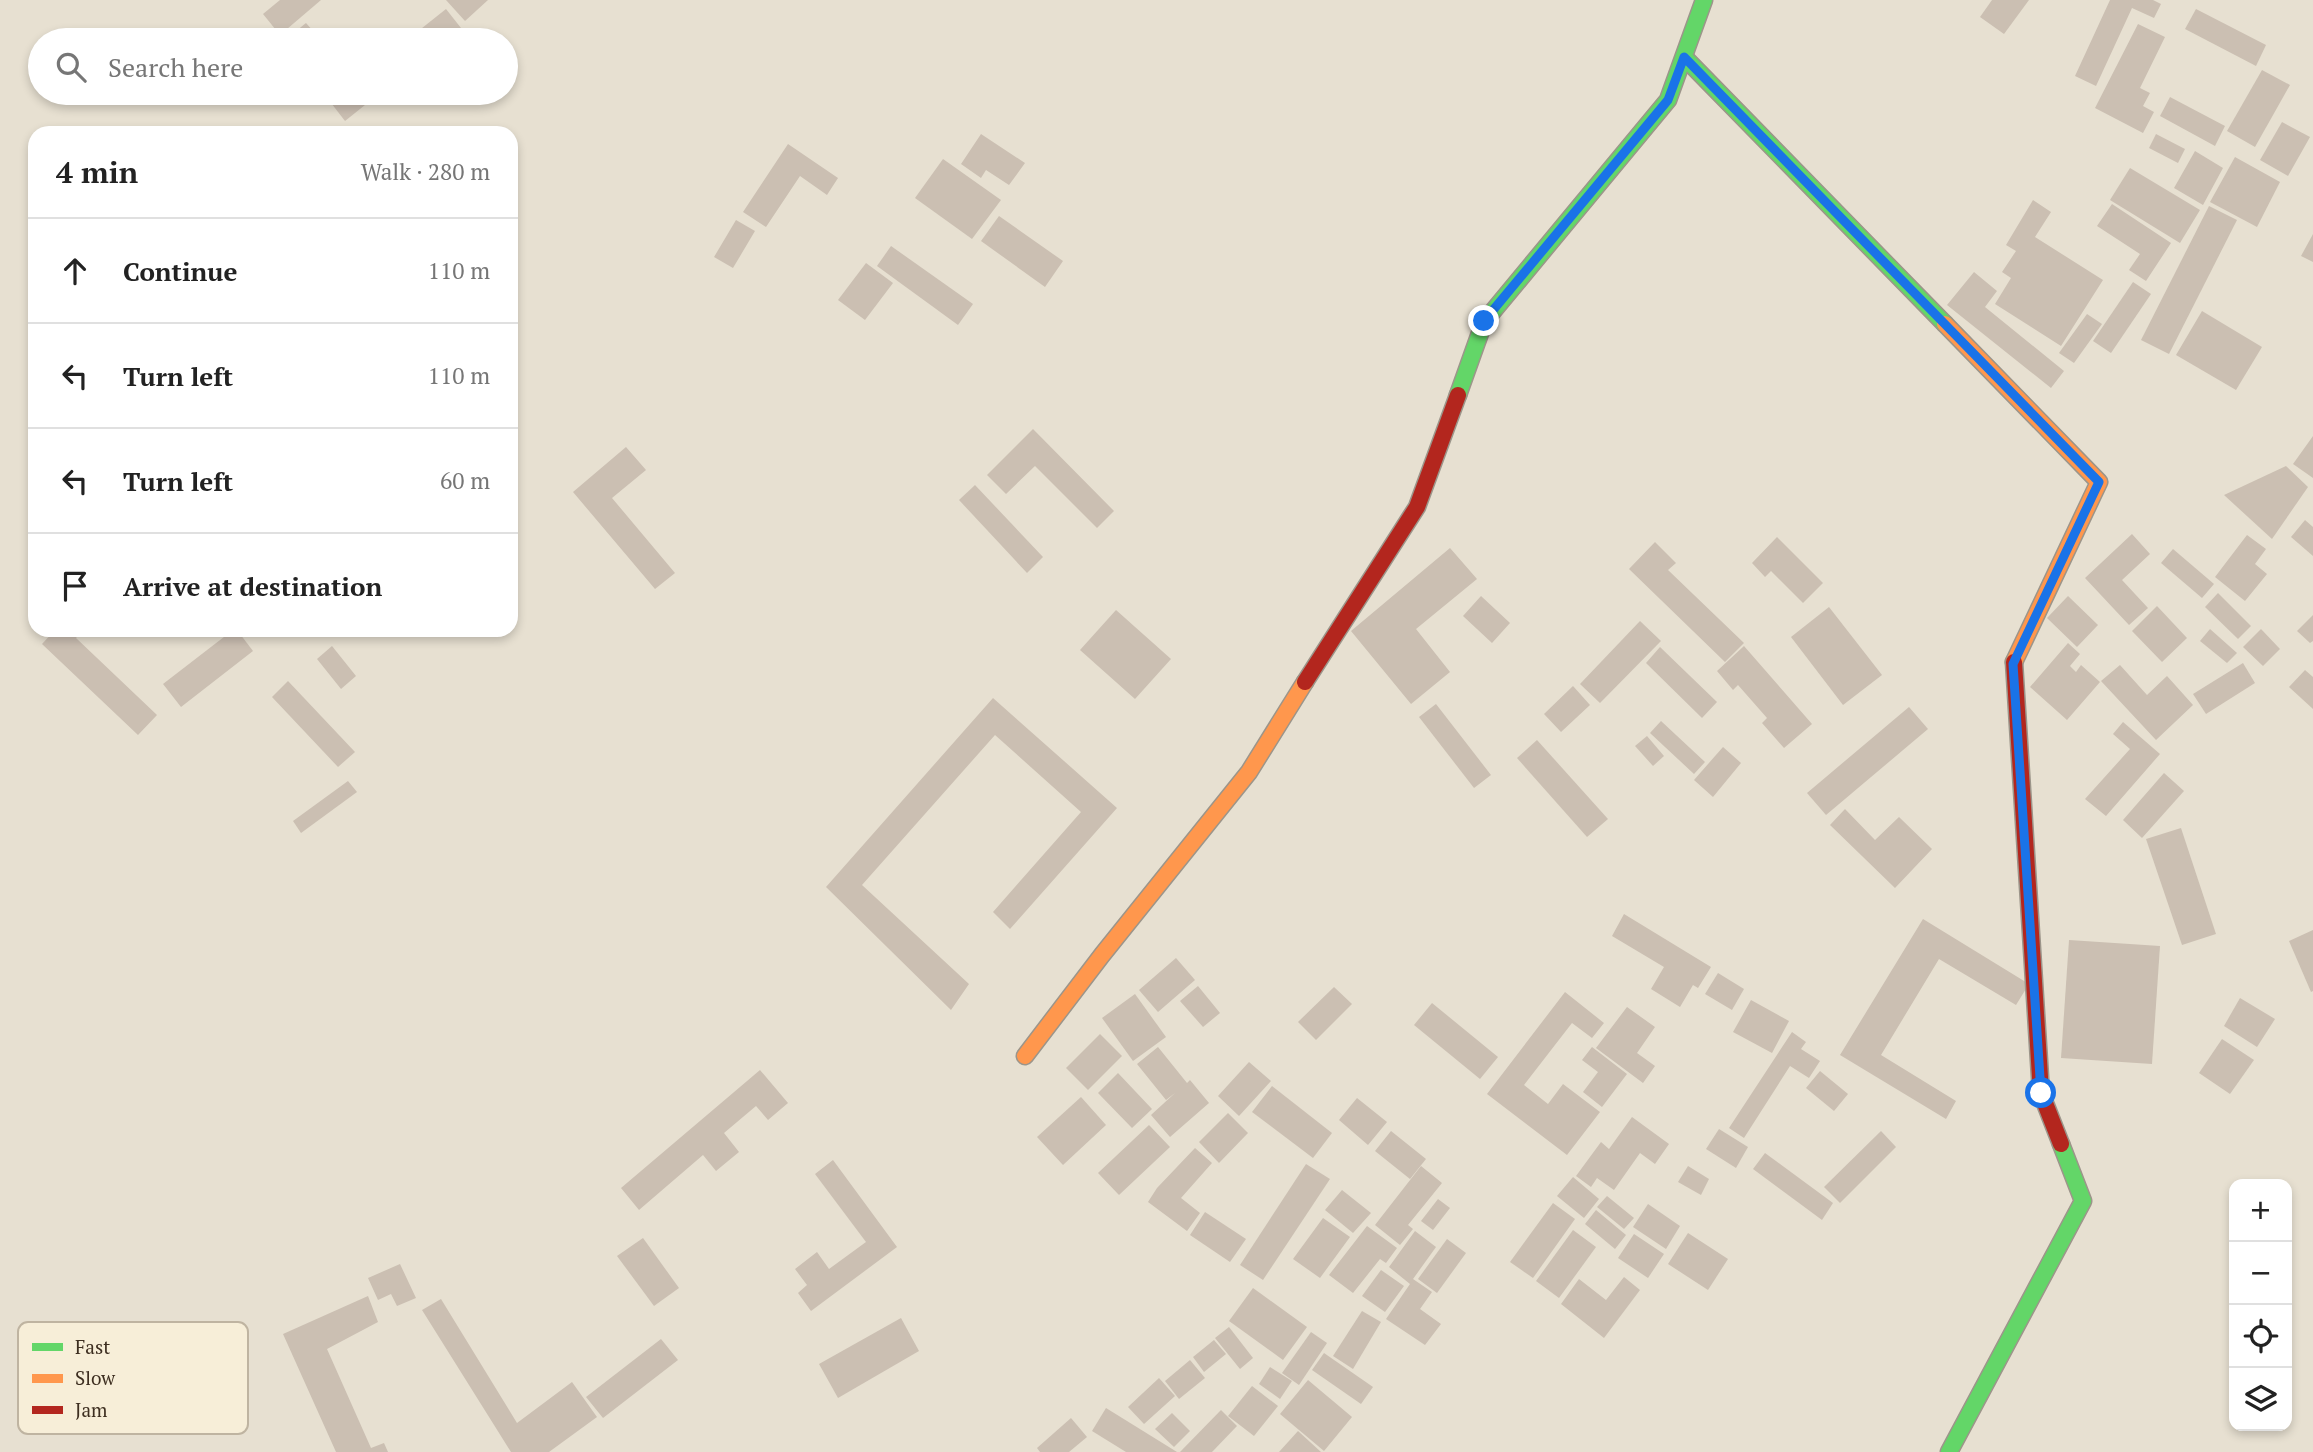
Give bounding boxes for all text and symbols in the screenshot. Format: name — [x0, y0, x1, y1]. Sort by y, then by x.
search box — [28, 28, 518, 105]
icon: search — [52, 48, 90, 86]
text: Search here — [108, 50, 243, 84]
text: 4 min — [56, 152, 138, 192]
text: Walk · 280 m — [361, 156, 490, 187]
icon: ahead — [56, 252, 94, 290]
text: Continue — [123, 254, 237, 288]
text: 110 m — [428, 255, 490, 286]
route end — [1468, 305, 1499, 336]
icon: left — [56, 357, 94, 395]
text: Turn left — [123, 359, 233, 393]
text: 110 m — [428, 360, 490, 391]
icon: left — [56, 462, 94, 500]
text: Turn left — [123, 464, 233, 498]
text: 60 m — [440, 465, 490, 496]
icon: arrive — [56, 567, 94, 605]
text: Arrive at destination — [123, 569, 382, 603]
route start — [2025, 1077, 2056, 1108]
map controls — [2229, 1179, 2292, 1431]
button: + — [2229, 1179, 2292, 1242]
button: − — [2229, 1242, 2292, 1305]
button: locate — [2229, 1305, 2292, 1368]
legend — [18, 1322, 248, 1434]
text: Fast — [75, 1334, 110, 1359]
text: Slow — [75, 1365, 116, 1390]
button: layers — [2229, 1368, 2292, 1431]
text: Jam — [75, 1397, 108, 1422]

